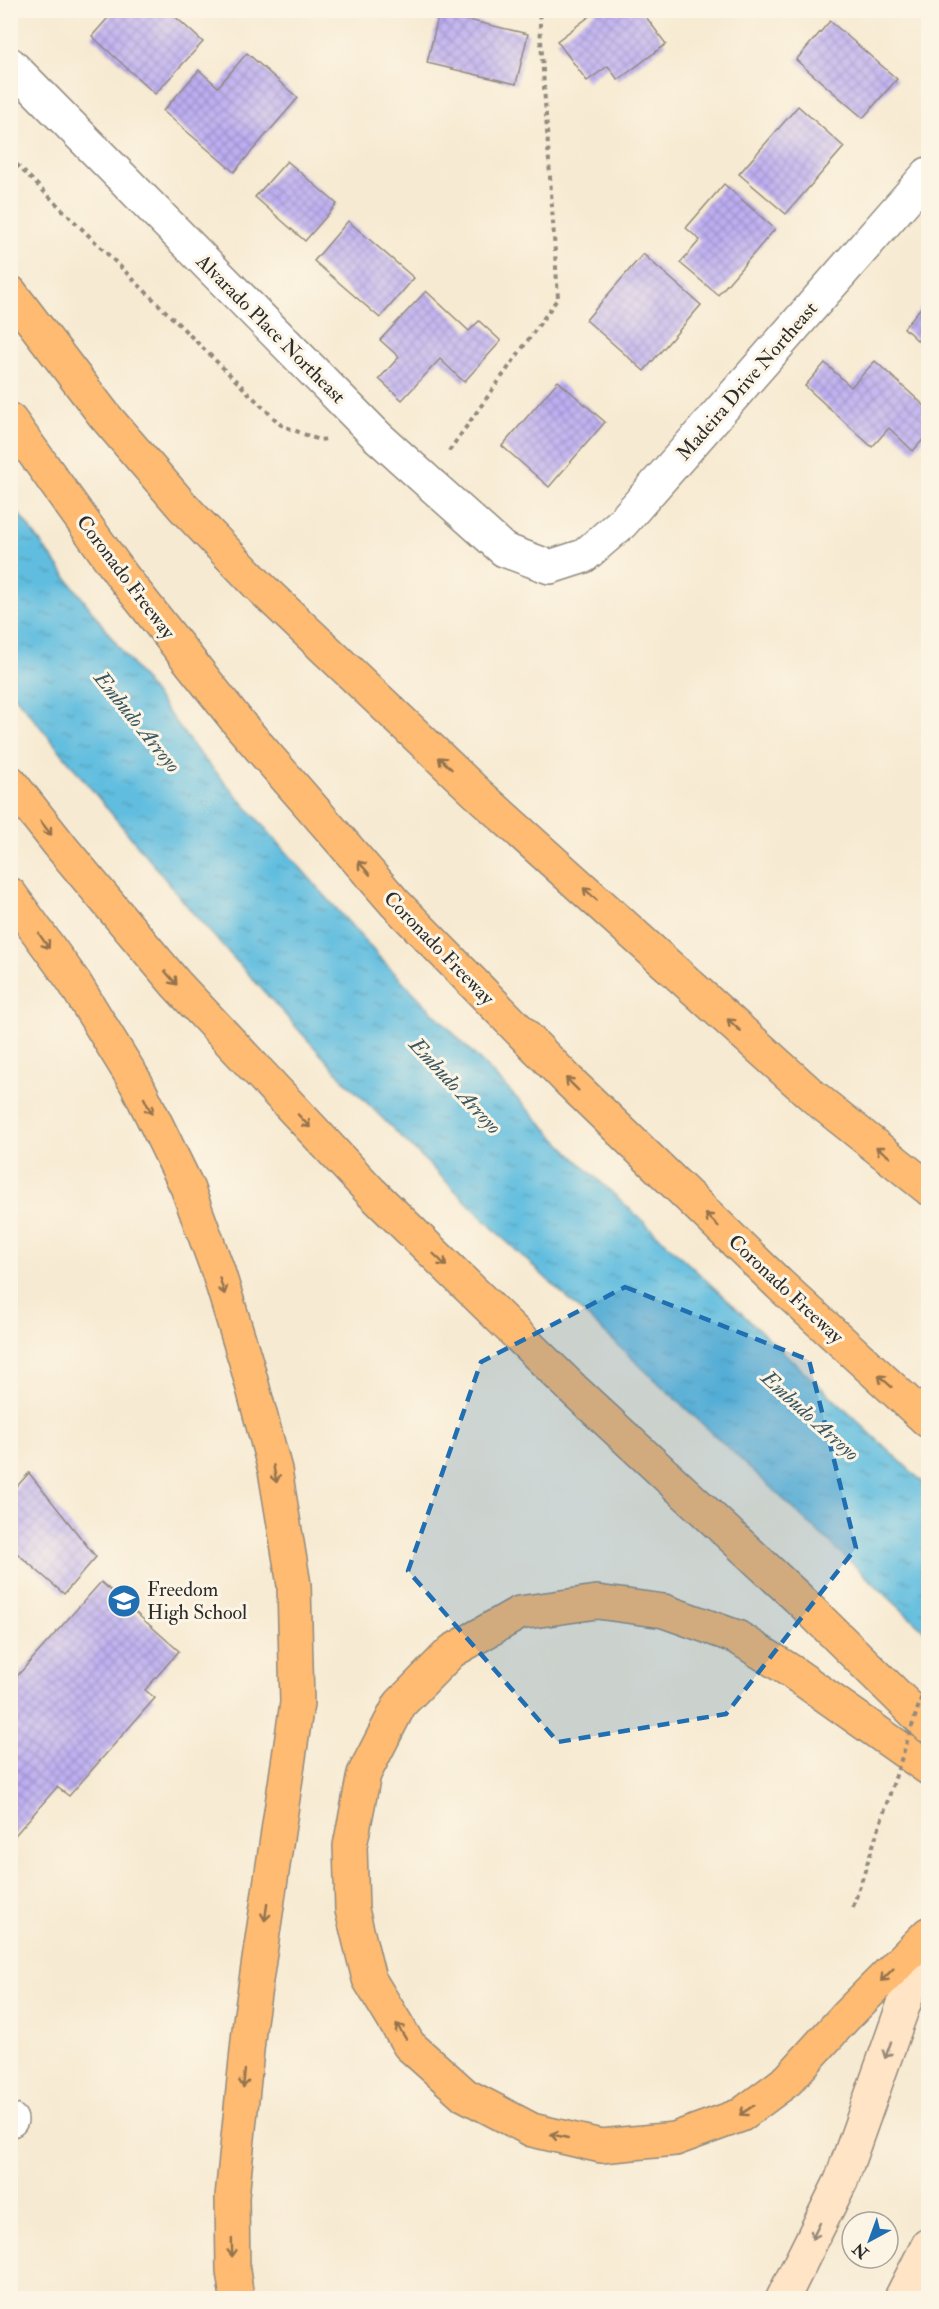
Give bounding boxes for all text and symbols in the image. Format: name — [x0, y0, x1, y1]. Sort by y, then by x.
street label: Alvarado Place Northeast — [190, 248, 351, 409]
street label: Madeira Drive Northeast — [671, 296, 823, 466]
street label: Coronado Freeway — [71, 510, 181, 645]
water label: Embudo Arroyo — [86, 664, 186, 778]
one-way arrow — [438, 756, 453, 771]
one-way arrow — [40, 820, 53, 836]
one-way arrow — [357, 861, 371, 876]
street label: Coronado Freeway — [378, 886, 500, 1011]
one-way arrow — [583, 887, 598, 901]
one-way arrow — [38, 933, 51, 949]
one-way arrow — [164, 970, 178, 985]
one-way arrow — [727, 1018, 742, 1032]
water label: Embudo Arroyo — [402, 1030, 507, 1140]
one-way arrow — [565, 1077, 580, 1091]
one-way arrow — [142, 1097, 154, 1115]
one-way arrow — [297, 1113, 311, 1128]
one-way arrow — [875, 1145, 891, 1158]
one-way arrow — [705, 1212, 720, 1227]
street label: Coronado Freeway — [723, 1229, 850, 1350]
one-way arrow — [433, 1253, 448, 1267]
one-way arrow — [218, 1276, 229, 1295]
water label: Embudo Arroyo — [754, 1363, 865, 1467]
one-way arrow — [878, 1374, 893, 1389]
one-way arrow — [270, 1464, 281, 1483]
place label: Freedom High School — [147, 1577, 247, 1625]
school or university icon: Freedom High School — [106, 1583, 142, 1619]
one-way arrow — [260, 1901, 271, 1921]
one-way arrow — [879, 1968, 894, 1983]
one-way arrow — [394, 2023, 406, 2040]
one-way arrow — [882, 2040, 893, 2059]
one-way arrow — [238, 2069, 249, 2089]
one-way arrow — [739, 2104, 756, 2116]
one-way arrow — [550, 2130, 569, 2142]
north arrow — [840, 2210, 900, 2270]
one-way arrow — [810, 2222, 822, 2240]
one-way arrow — [226, 2237, 238, 2257]
text: N — [848, 2238, 874, 2263]

